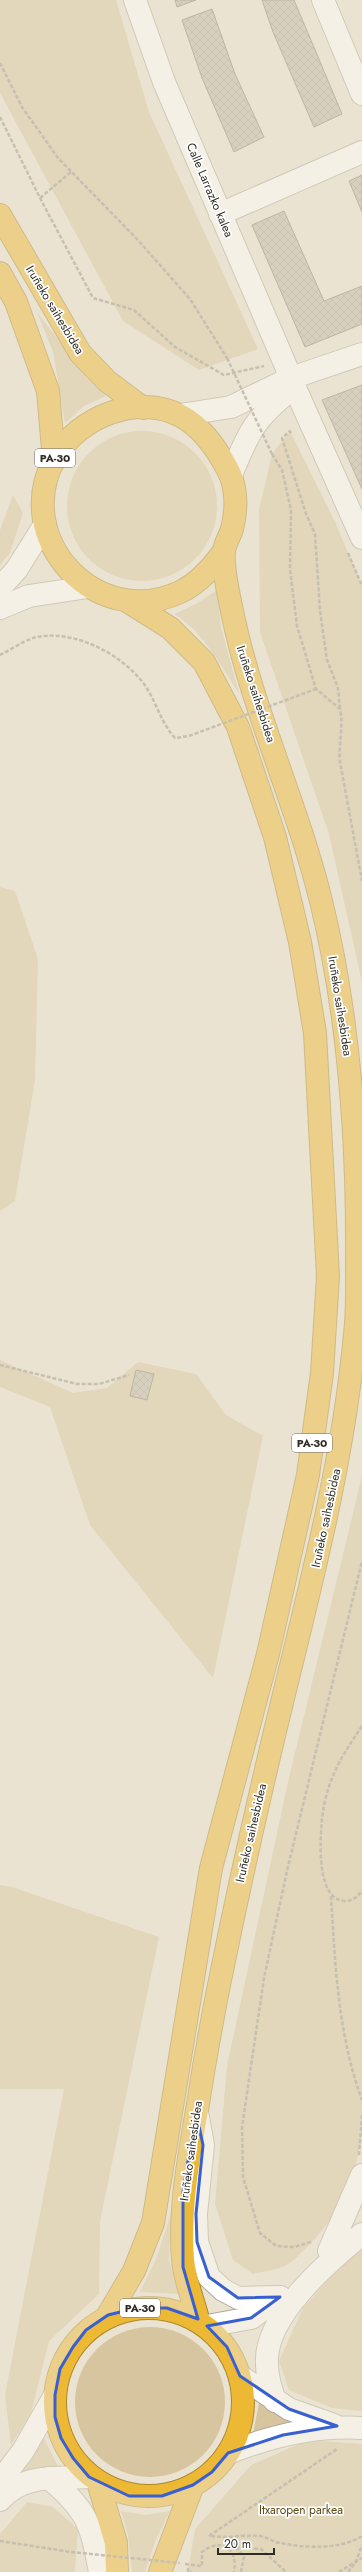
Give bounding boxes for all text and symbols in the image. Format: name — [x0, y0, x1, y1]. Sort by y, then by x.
street label: Calle Larrazko kalea — [182, 140, 238, 240]
street label: Iruñeko saihesbidea — [21, 262, 89, 358]
road number: PA-30 — [35, 449, 75, 467]
street label: Iruñeko saihesbidea — [232, 643, 280, 745]
street label: Iruñeko saihesbidea — [323, 955, 357, 1057]
road number: PA-30 — [292, 1434, 332, 1452]
street label: Iruñeko saihesbidea — [307, 1467, 345, 1569]
street label: Iruñeko saihesbidea — [231, 1782, 271, 1884]
street label: Iruñeko saihesbidea — [175, 2100, 207, 2202]
road number: PA-30 — [120, 2299, 160, 2317]
park label: Itxaropen parkea — [259, 2501, 343, 2519]
scale bar — [218, 2530, 274, 2556]
text: 20 m — [224, 2535, 251, 2553]

